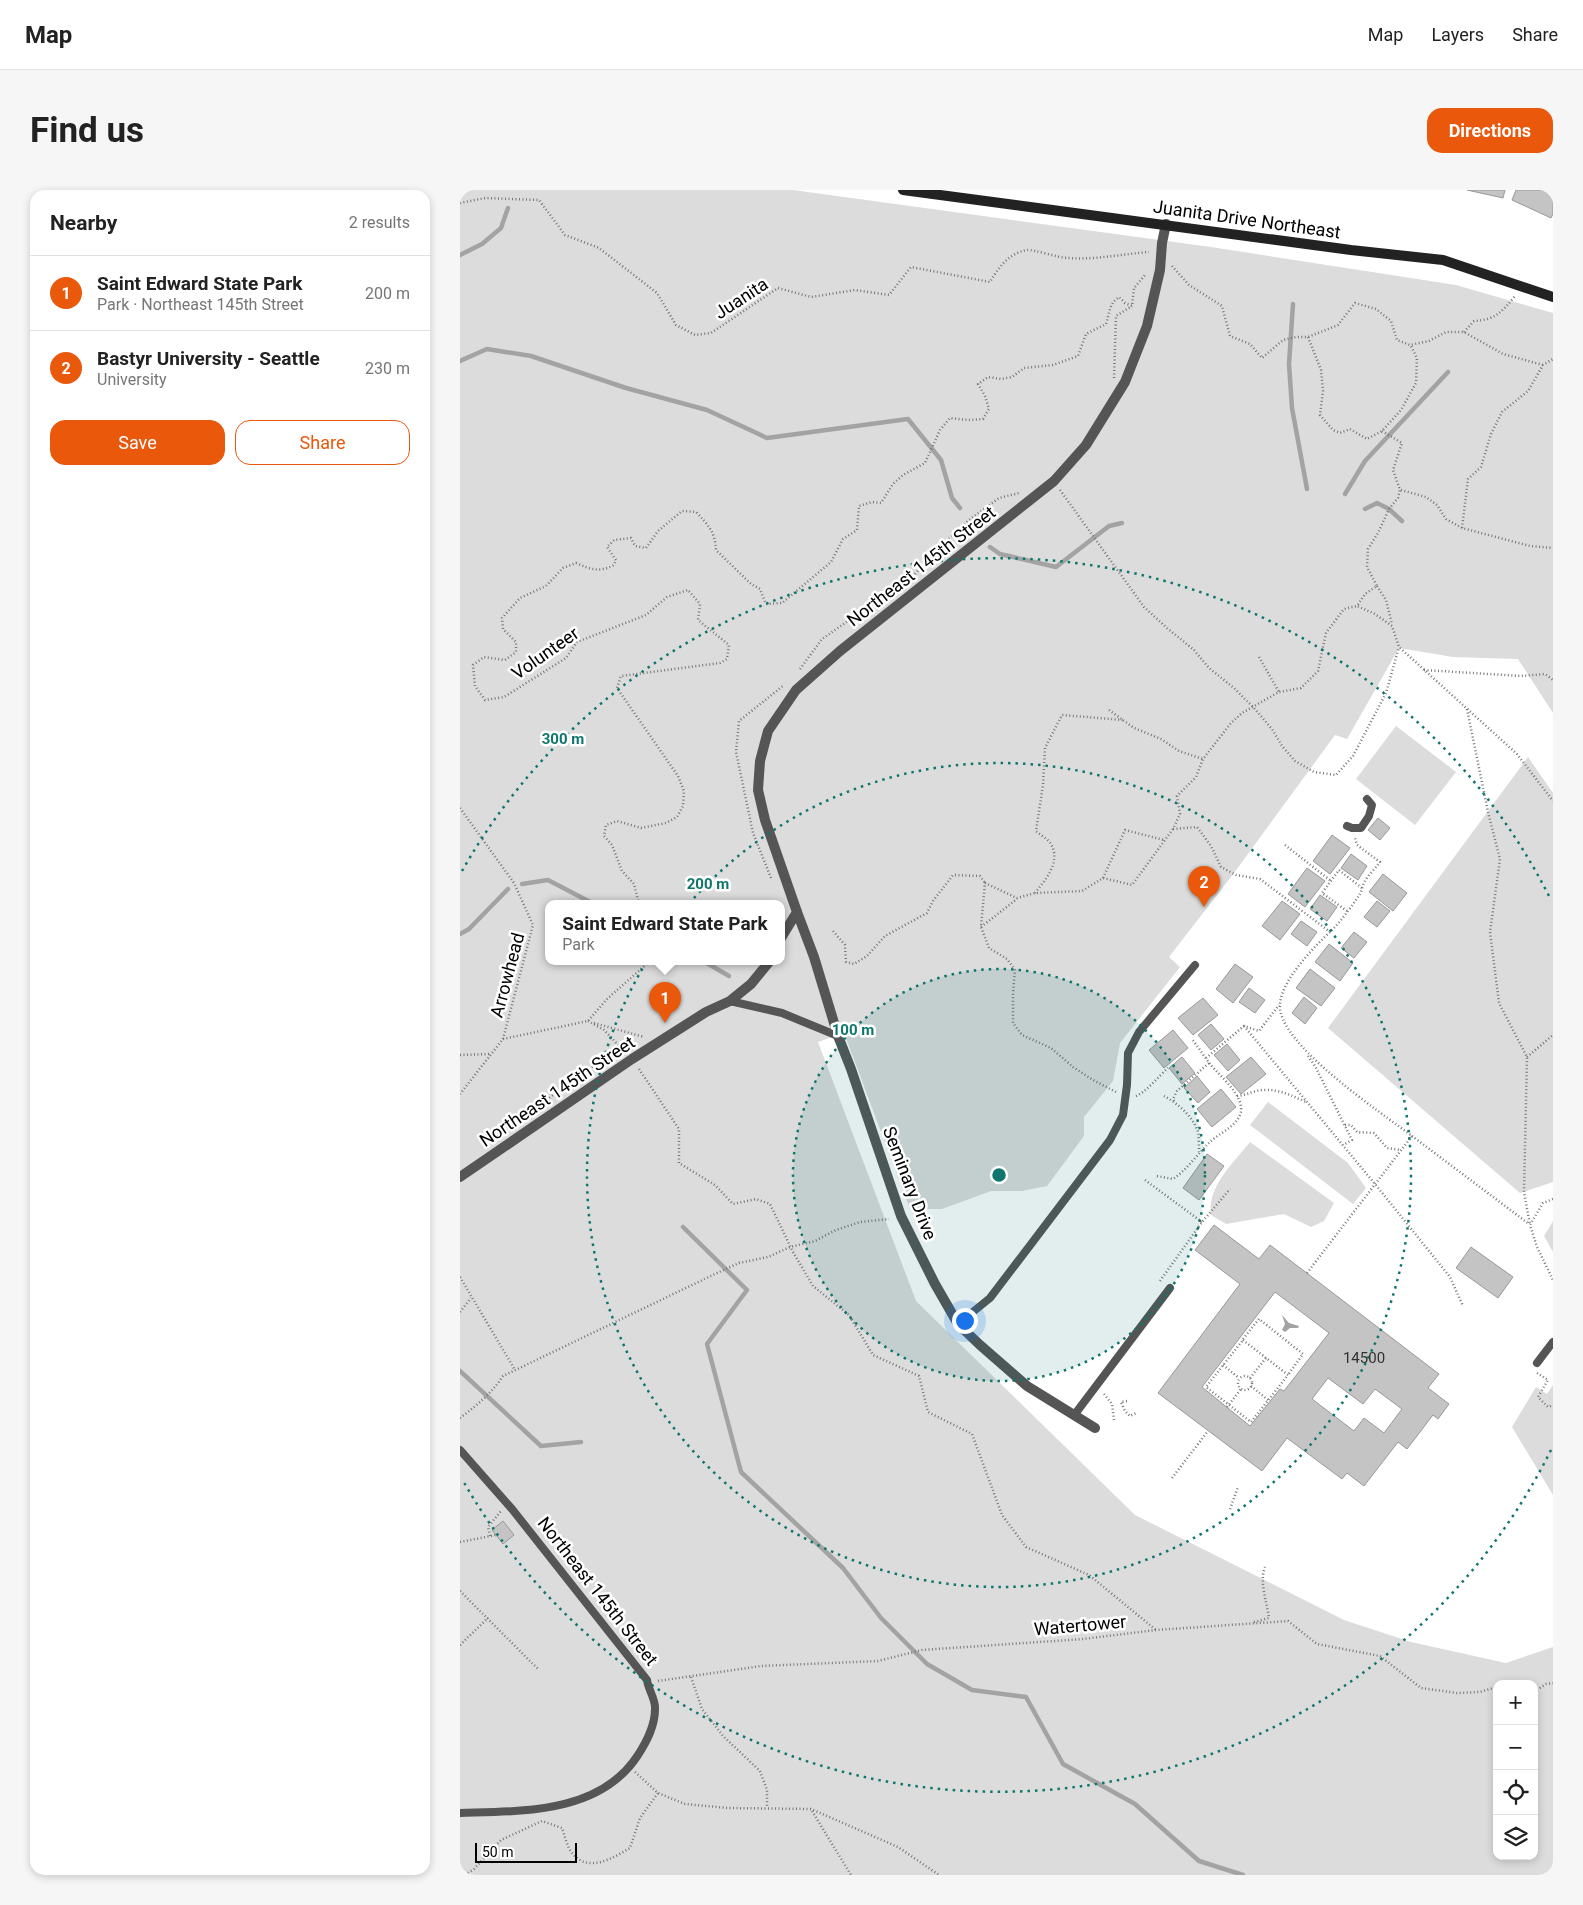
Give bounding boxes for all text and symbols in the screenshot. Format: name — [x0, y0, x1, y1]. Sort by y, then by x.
text: Map — [25, 21, 72, 49]
text: Map — [1368, 24, 1403, 45]
text: Layers — [1431, 24, 1484, 45]
text: Share — [1512, 24, 1558, 45]
button: Directions — [1427, 108, 1553, 153]
text: Find us — [30, 110, 144, 151]
street label: Juanita Drive Northeast — [1152, 195, 1342, 243]
text: Nearby — [50, 211, 117, 235]
text: 2 results — [349, 213, 410, 232]
text: Saint Edward State Park — [97, 272, 302, 295]
street label: Juanita — [710, 273, 772, 323]
text: 1 — [61, 284, 71, 303]
text: 200 m — [365, 284, 410, 303]
text: Park · Northeast 145th Street — [97, 295, 304, 314]
text: Bastyr University - Seattle — [97, 347, 320, 370]
text: 2 — [61, 359, 71, 378]
text: 230 m — [365, 359, 410, 378]
text: University — [97, 370, 167, 389]
button: Save — [50, 420, 225, 465]
button: Share — [235, 420, 410, 465]
street label: Northeast 145th Street — [843, 501, 999, 630]
street label: Volunteer — [508, 622, 582, 684]
text: 300 m — [542, 730, 584, 748]
pin: 2 — [1188, 866, 1220, 907]
text: 200 m — [687, 875, 729, 893]
popup — [545, 900, 785, 965]
text: Saint Edward State Park — [562, 912, 768, 935]
street label: Arrowhead — [486, 930, 528, 1020]
text: Park — [562, 935, 595, 954]
pin: 1 — [649, 982, 681, 1023]
text: 100 m — [832, 1021, 874, 1039]
street label: Northeast 145th Street — [475, 1031, 639, 1151]
street label: Seminary Drive — [879, 1123, 941, 1243]
centre of rings — [990, 1166, 1008, 1184]
your location — [952, 1308, 978, 1334]
house number: 14500 — [1343, 1349, 1385, 1367]
street label: Northeast 145th Street — [534, 1513, 663, 1669]
street label: Watertower — [1033, 1611, 1127, 1639]
map controls — [1493, 1680, 1538, 1860]
button: + — [1493, 1680, 1538, 1725]
button: − — [1493, 1725, 1538, 1770]
button: locate — [1493, 1770, 1538, 1815]
button: layers — [1493, 1815, 1538, 1860]
scale bar — [475, 1840, 578, 1863]
text: 50 m — [482, 1844, 514, 1860]

